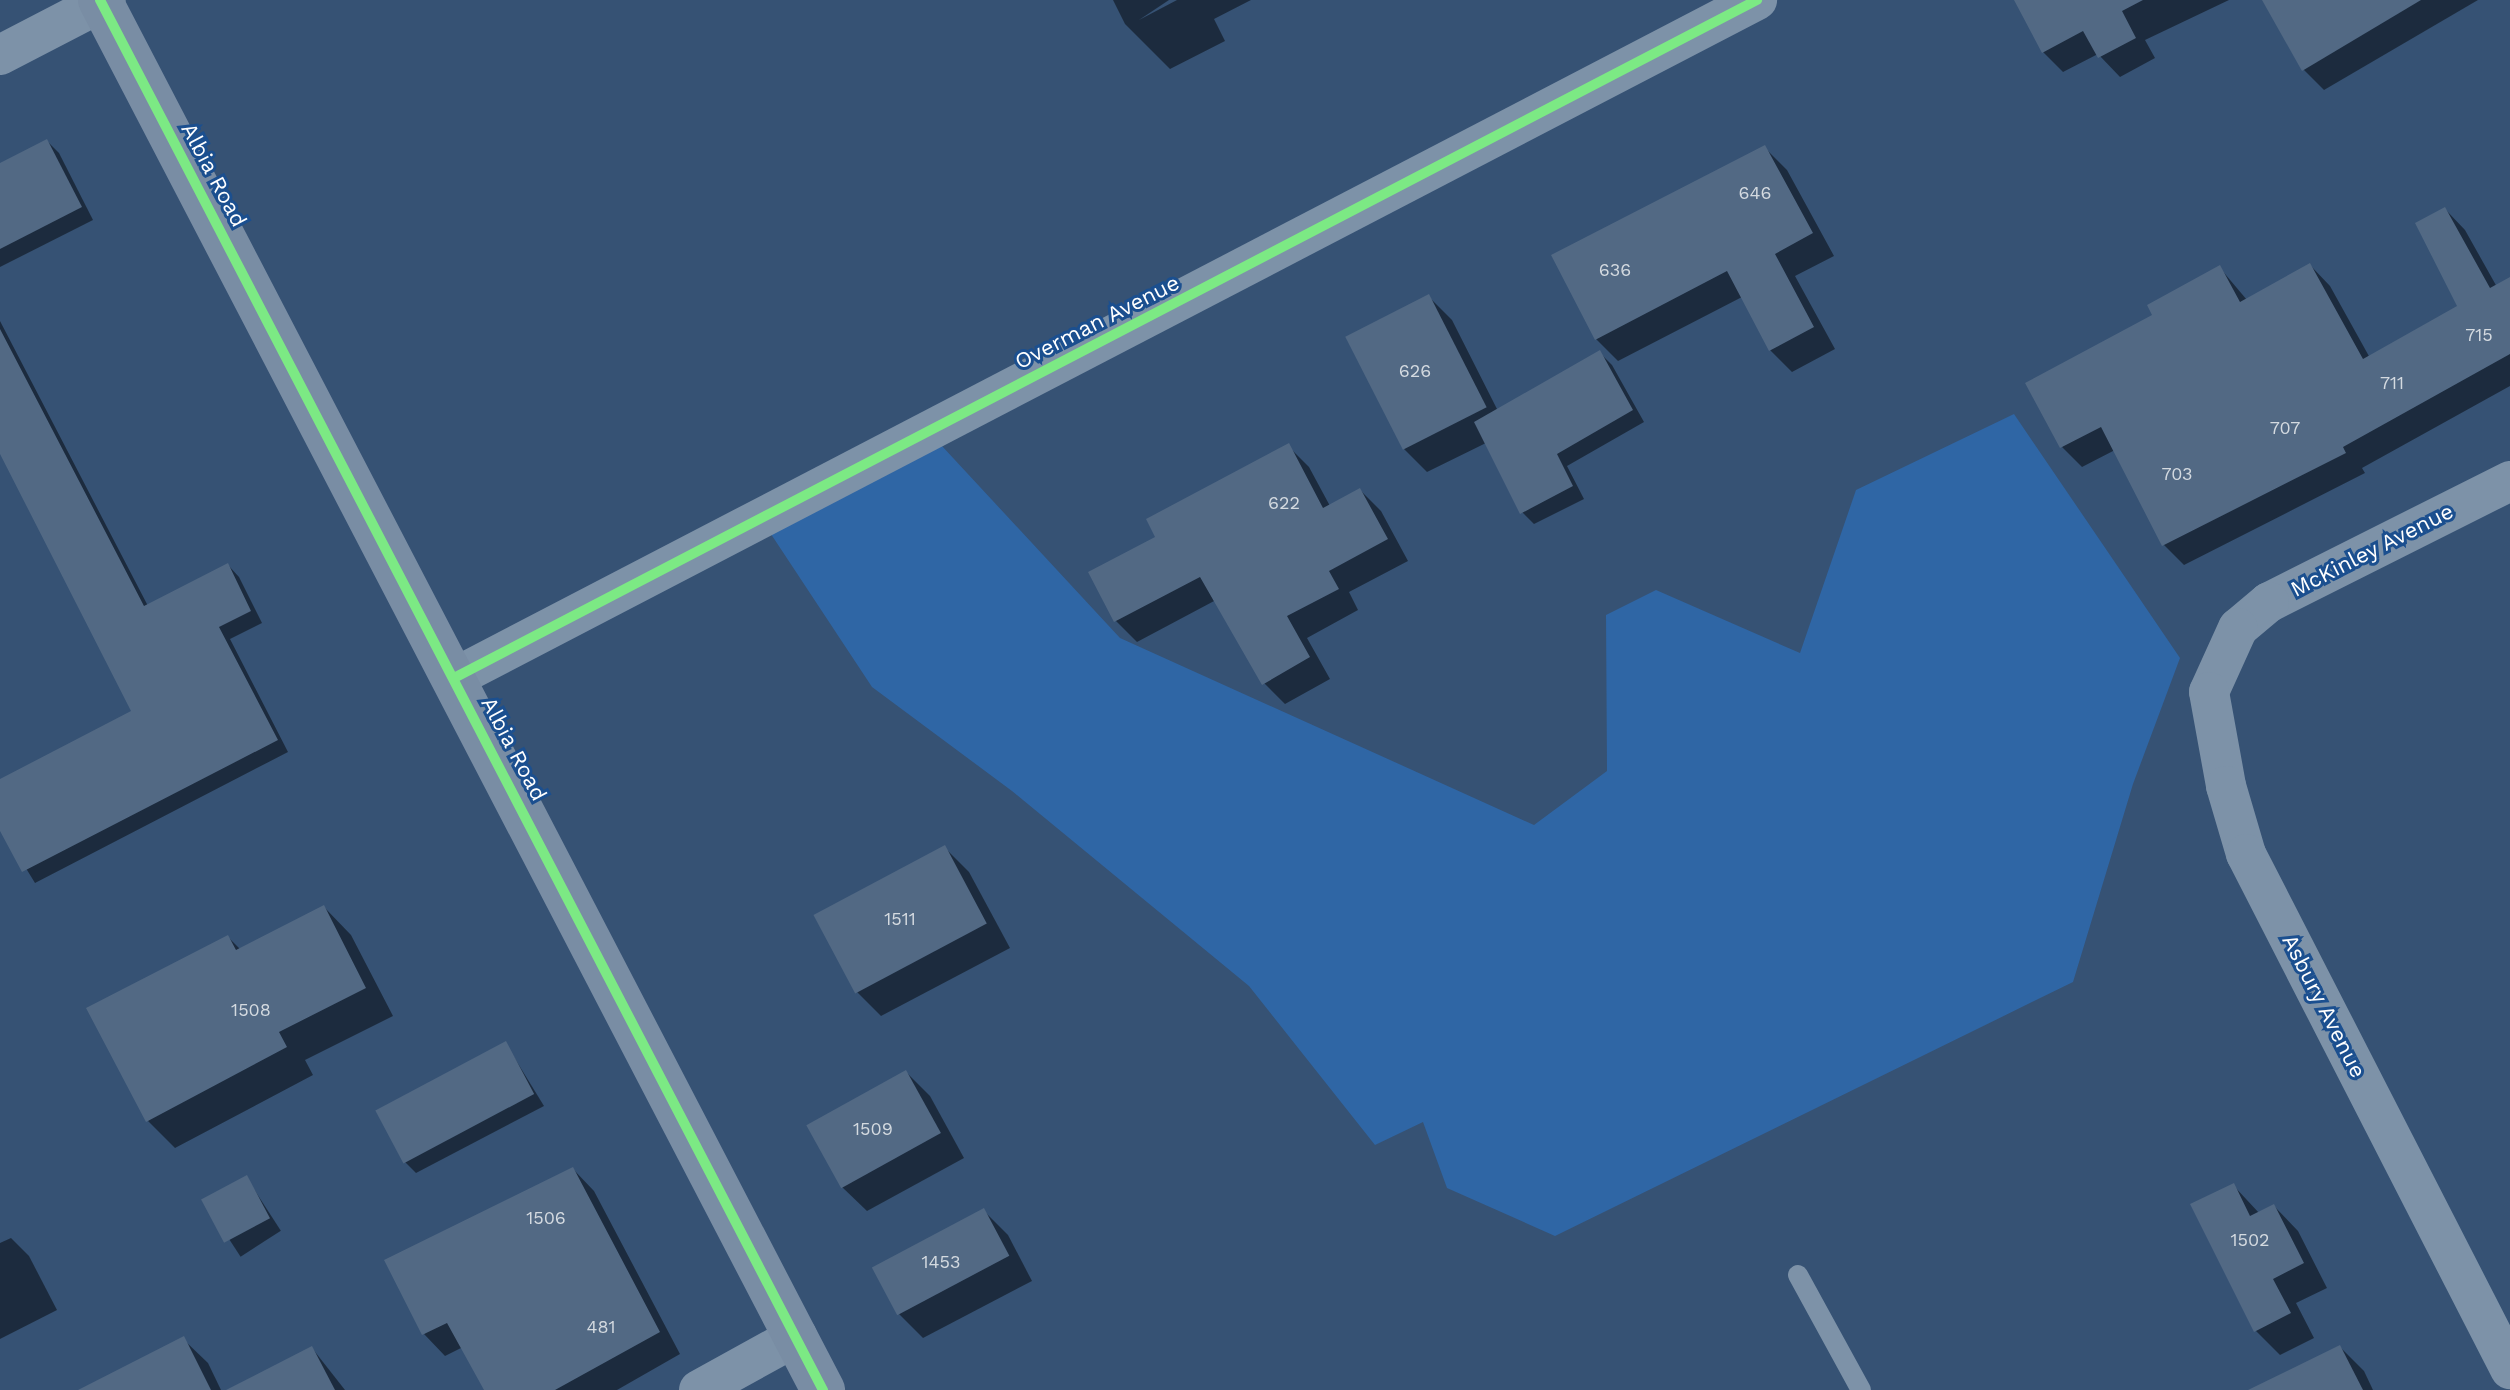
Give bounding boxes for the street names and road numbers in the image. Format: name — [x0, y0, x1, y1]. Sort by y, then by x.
street label: Albia Road — [175, 118, 253, 232]
street label: Overman Avenue — [1010, 269, 1184, 375]
street label: McKinley Avenue — [2286, 497, 2458, 603]
street label: Albia Road — [475, 692, 553, 806]
street label: Asbury Avenue — [2276, 929, 2372, 1083]

